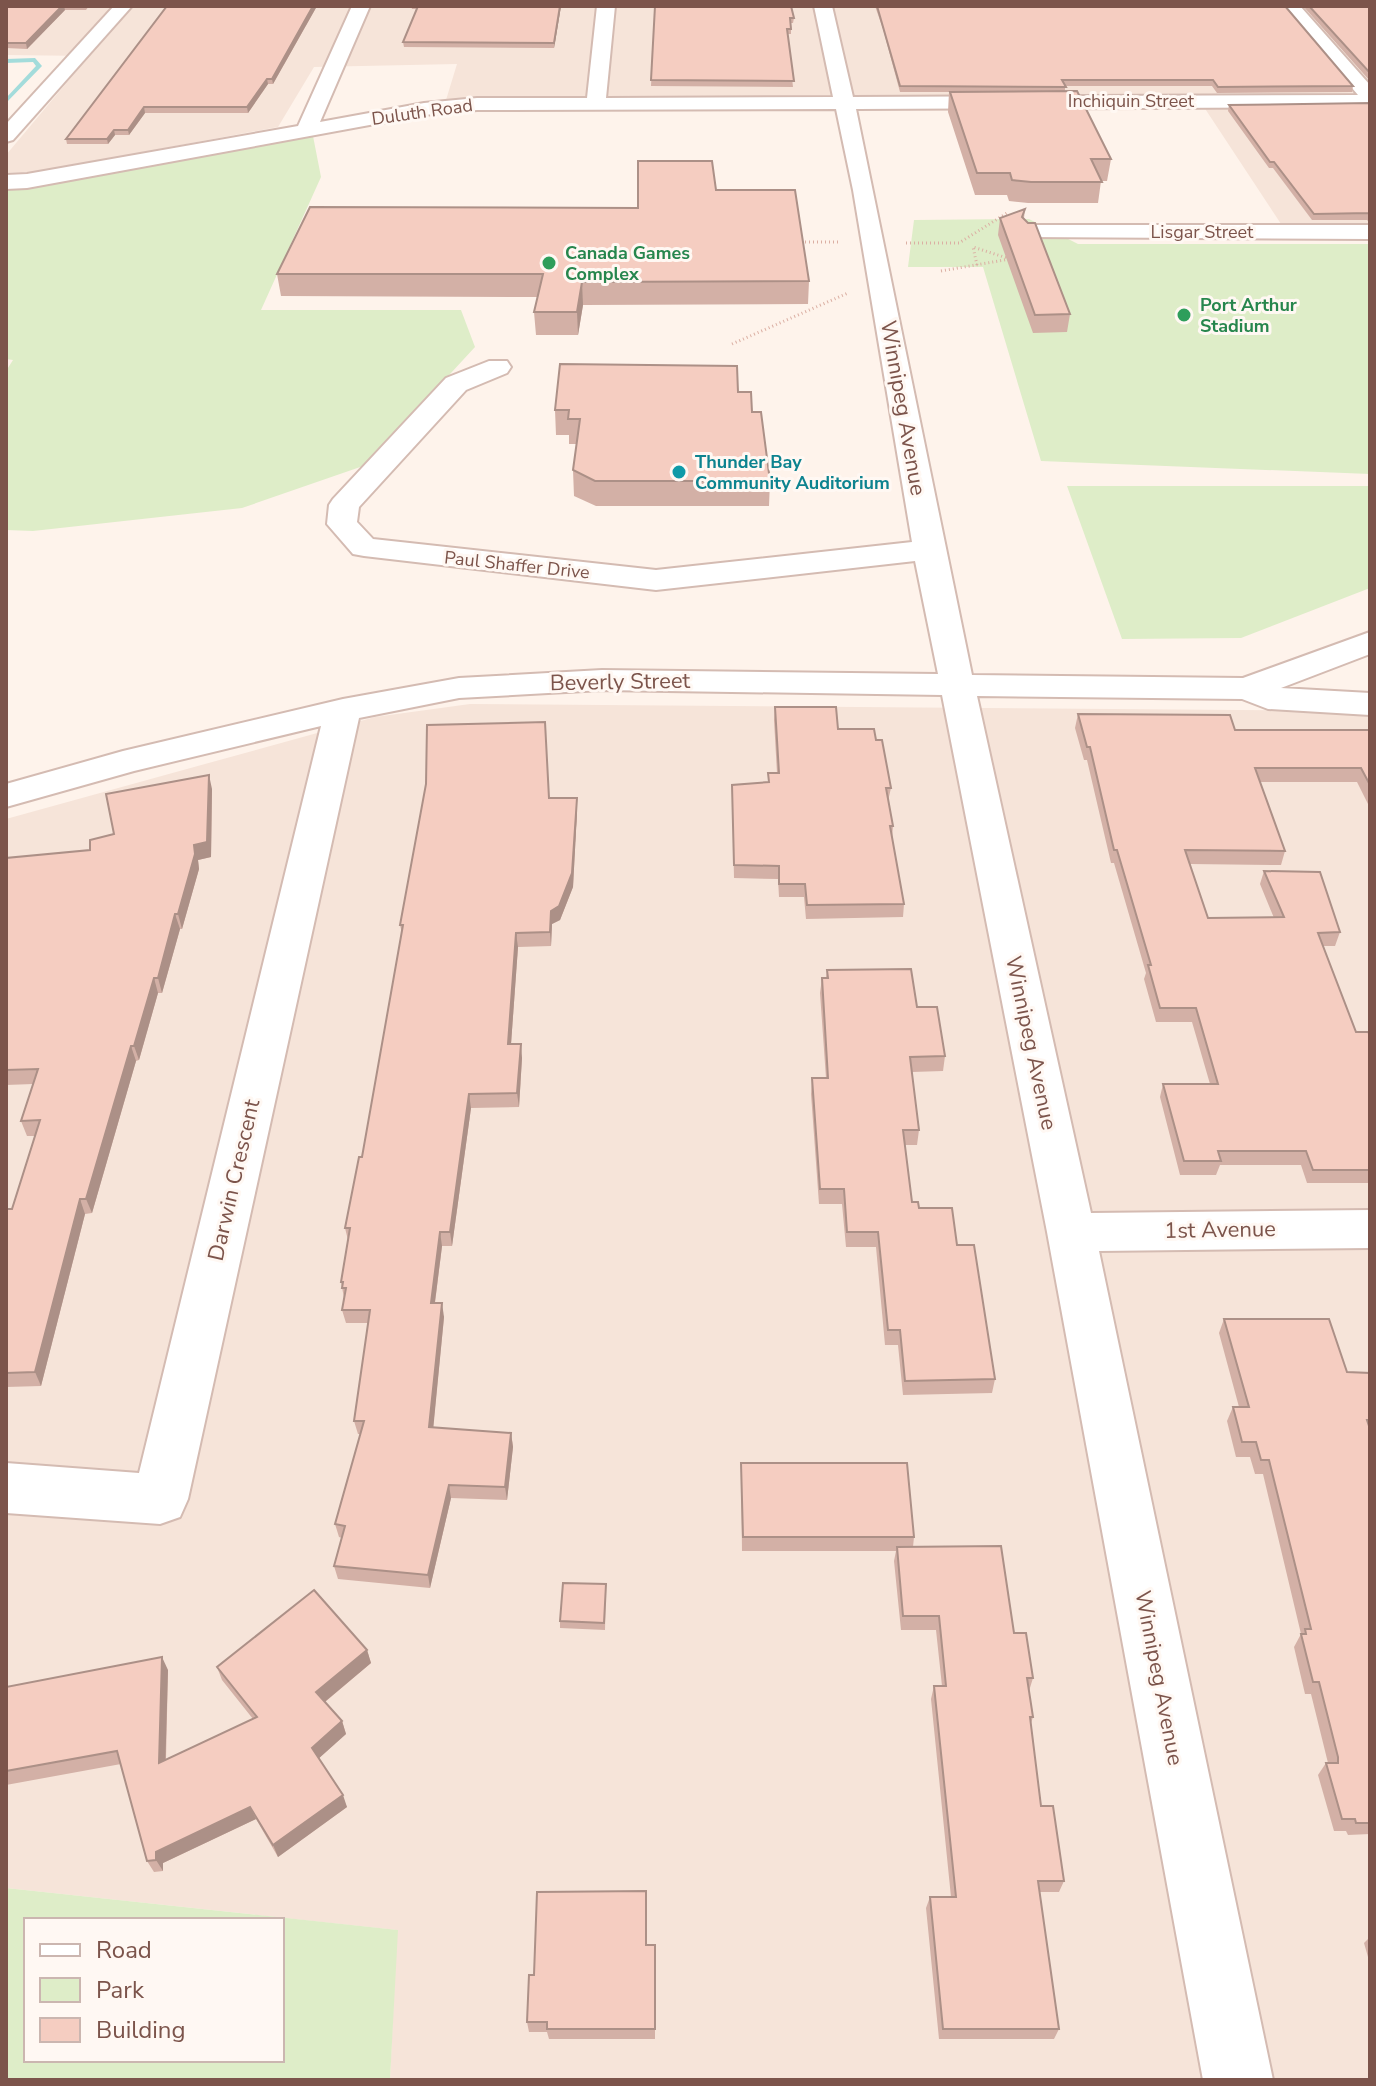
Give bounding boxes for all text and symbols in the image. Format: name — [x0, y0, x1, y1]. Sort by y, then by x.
street label: Inchiquin Street — [1068, 89, 1195, 113]
street label: Duluth Road — [370, 93, 474, 131]
street label: Lisgar Street — [1151, 220, 1254, 244]
place label: Canada Games Complex — [565, 241, 690, 286]
marker: Canada Games Complex — [540, 254, 558, 272]
place label: Port Arthur Stadium — [1200, 293, 1297, 338]
marker: Port Arthur Stadium — [1175, 306, 1193, 324]
street label: Winnipeg Avenue — [873, 318, 933, 498]
place label: Thunder Bay Community Auditorium — [695, 450, 890, 495]
marker: Thunder Bay Community Auditorium — [670, 463, 688, 481]
street label: Paul Shaffer Drive — [443, 545, 591, 585]
street label: Beverly Street — [550, 666, 691, 698]
street label: Winnipeg Avenue — [998, 953, 1064, 1133]
street label: Darwin Crescent — [201, 1096, 267, 1264]
street label: 1st Avenue — [1164, 1214, 1276, 1246]
street label: Winnipeg Avenue — [1127, 1588, 1191, 1768]
legend — [24, 1918, 284, 2062]
text: Road — [96, 1934, 152, 1966]
text: Park — [96, 1974, 145, 2006]
text: Building — [96, 2014, 186, 2046]

